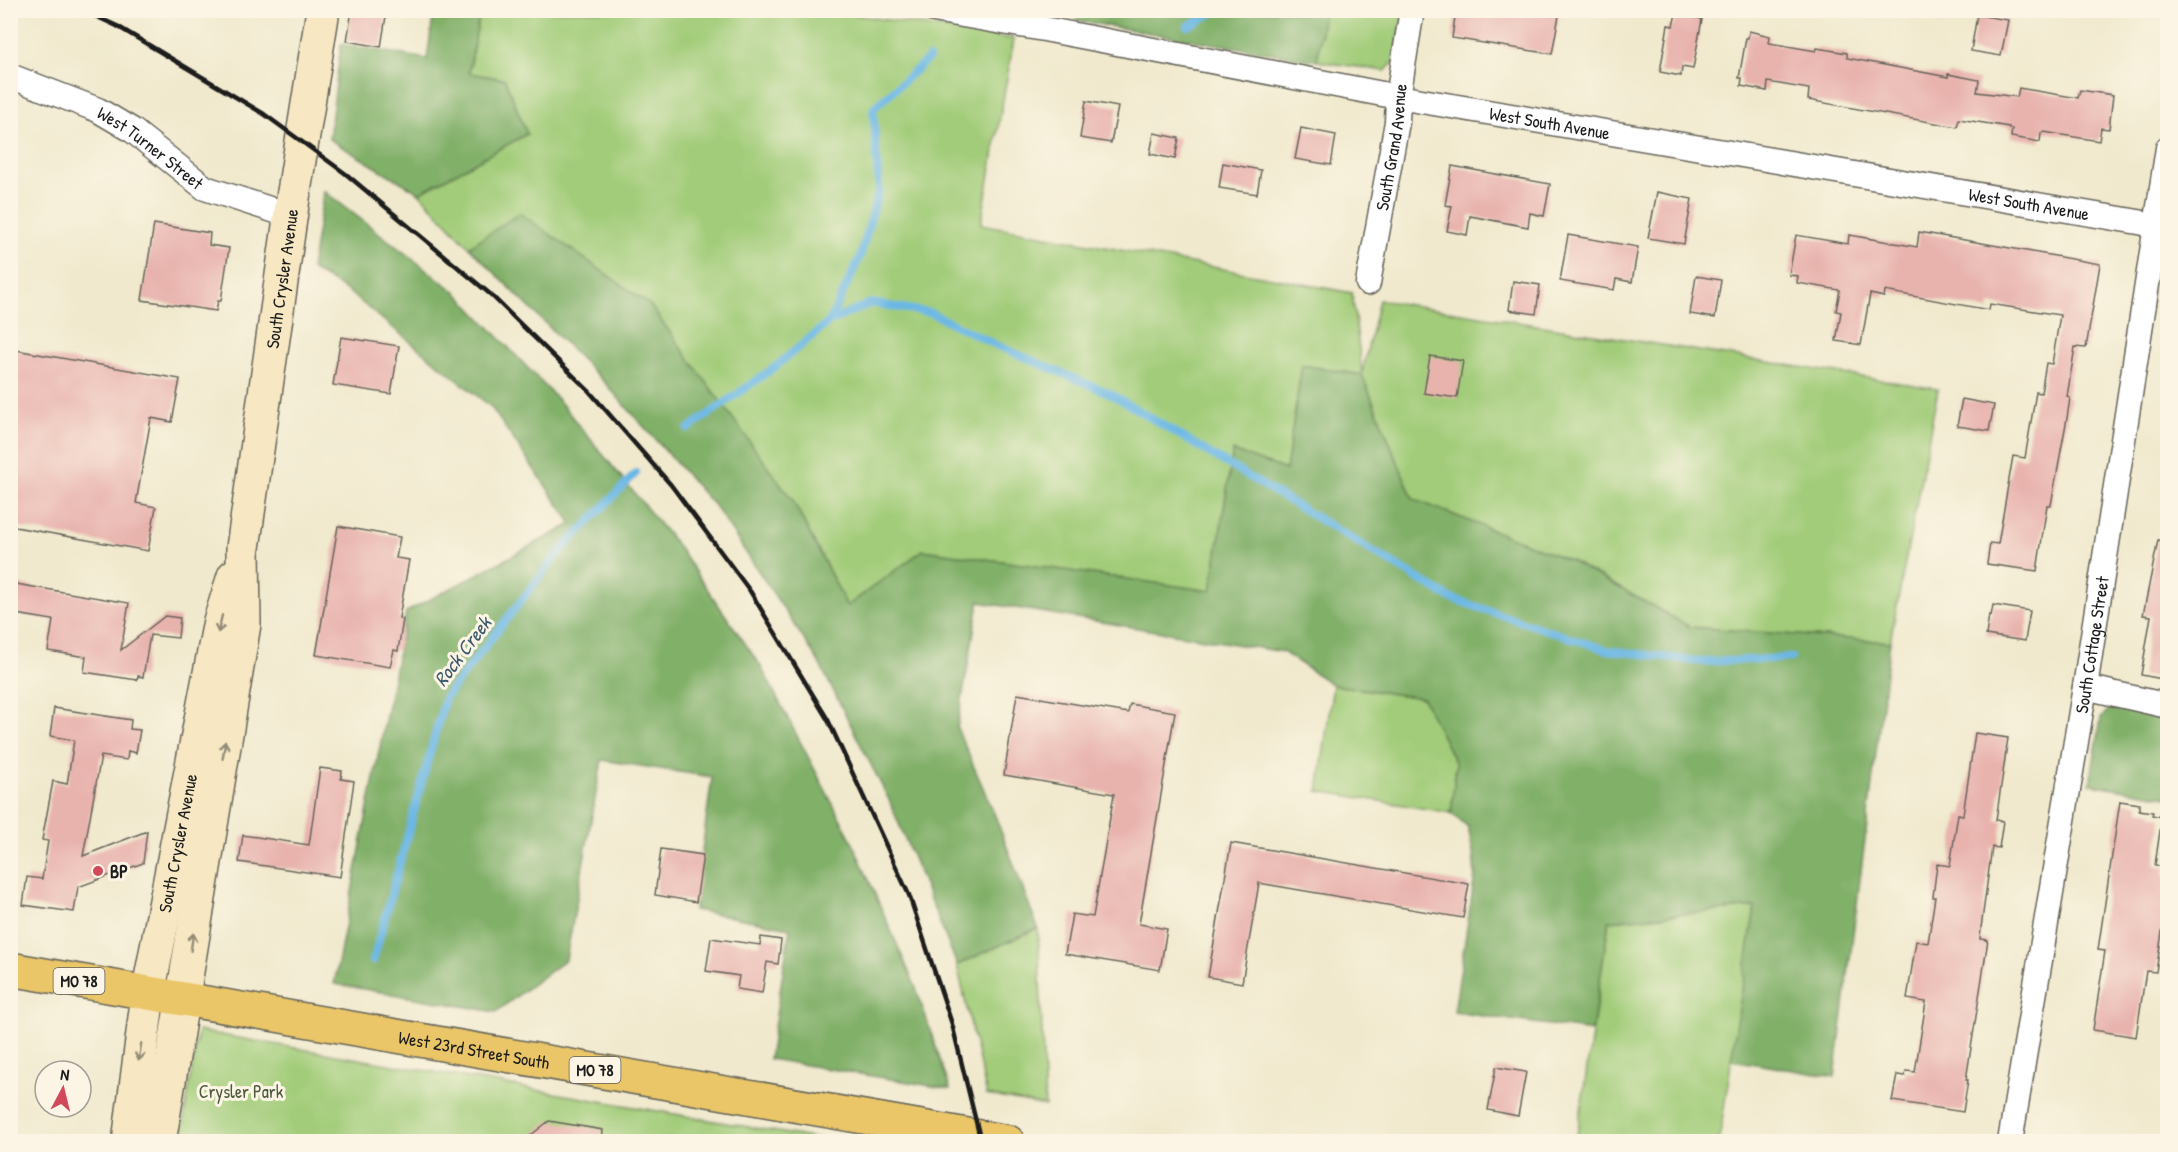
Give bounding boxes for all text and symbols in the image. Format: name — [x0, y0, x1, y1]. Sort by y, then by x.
street label: South Grand Avenue — [1369, 82, 1412, 213]
street label: West Turner Street — [93, 100, 210, 195]
street label: West South Avenue — [1488, 100, 1612, 145]
street label: West South Avenue — [1967, 181, 2091, 226]
street label: South Crysler Avenue — [259, 207, 304, 350]
street label: South Cottage Street — [2068, 573, 2115, 715]
water label: Rock Creek — [427, 609, 498, 691]
one-way arrow — [213, 614, 225, 633]
one-way arrow — [218, 740, 229, 760]
street label: South Crysler Avenue — [152, 772, 203, 914]
place label: BP — [110, 859, 128, 884]
marker: BP — [91, 864, 105, 878]
one-way arrow — [186, 933, 197, 952]
road number: MO 78 — [54, 968, 104, 994]
street label: West 23rd Street South — [397, 1024, 552, 1075]
one-way arrow — [135, 1042, 146, 1062]
road number: MO 78 — [570, 1057, 620, 1083]
north arrow — [33, 1059, 93, 1119]
text: N — [59, 1063, 71, 1086]
park label: Crysler Park — [199, 1079, 284, 1104]

